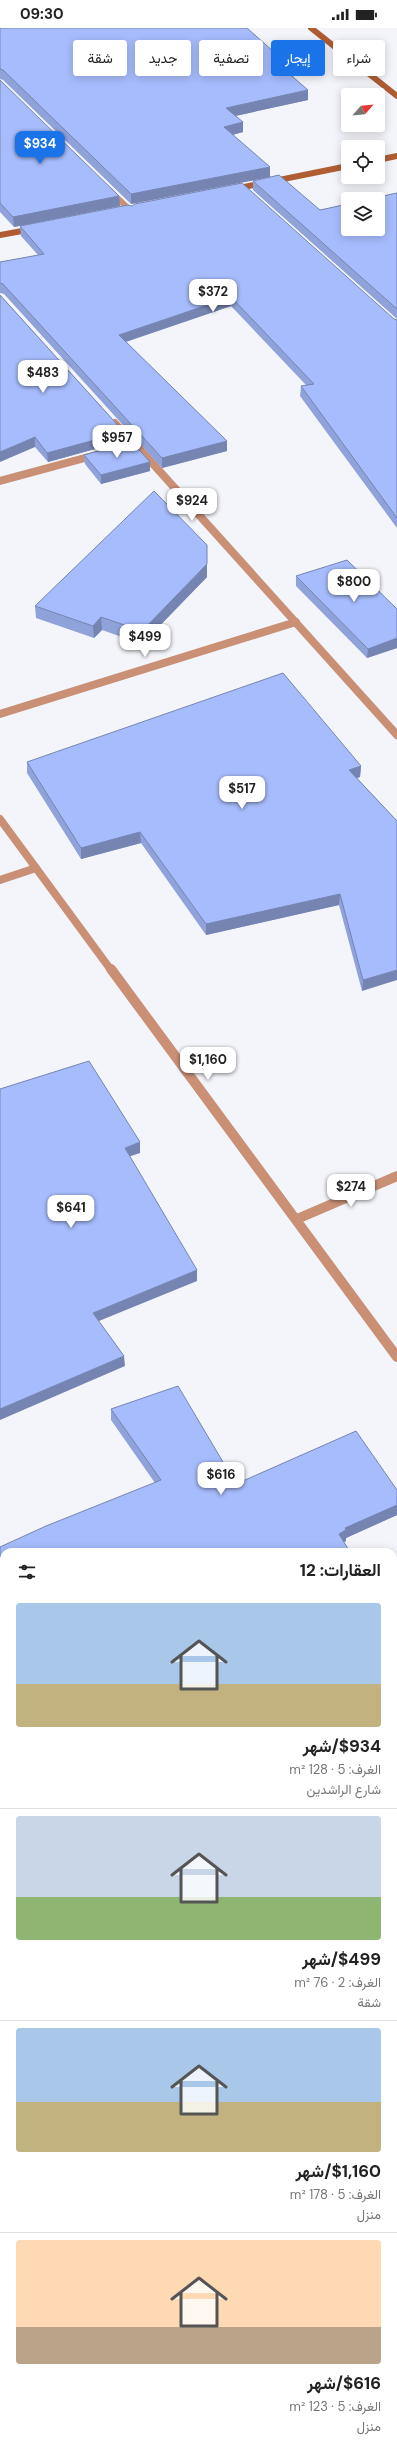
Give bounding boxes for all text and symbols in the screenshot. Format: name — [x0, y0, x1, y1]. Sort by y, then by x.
text: 09:30 — [20, 4, 64, 24]
chip: شقة — [73, 40, 127, 76]
chip: جديد — [135, 40, 191, 76]
chip: تصفية — [199, 40, 263, 76]
chip: إيجار — [271, 40, 325, 76]
chip: شراء — [333, 40, 385, 76]
north arrow — [341, 88, 385, 132]
map controls — [341, 88, 385, 236]
pin: $934 — [16, 131, 64, 165]
text: $934 — [24, 135, 56, 152]
button: locate — [341, 140, 385, 184]
button: layers — [341, 192, 385, 236]
pin: $372 — [189, 279, 237, 313]
text: $372 — [198, 283, 228, 300]
pin: $483 — [19, 360, 67, 394]
text: $483 — [27, 364, 59, 381]
pin: $957 — [93, 425, 141, 459]
text: $957 — [101, 429, 133, 446]
pin: $924 — [168, 488, 216, 522]
text: $924 — [176, 492, 208, 509]
pin: $800 — [330, 569, 378, 603]
text: $800 — [337, 573, 371, 590]
pin: $499 — [121, 624, 169, 658]
text: $499 — [129, 628, 161, 645]
pin: $517 — [218, 776, 266, 810]
text: $517 — [228, 780, 256, 797]
pin: $1,160 — [175, 1047, 241, 1081]
text: $1,160 — [189, 1051, 227, 1068]
pin: $274 — [327, 1174, 375, 1208]
text: $274 — [336, 1178, 366, 1195]
pin: $641 — [47, 1195, 95, 1229]
text: $641 — [56, 1199, 86, 1216]
pin: $616 — [197, 1462, 245, 1496]
text: $616 — [206, 1466, 236, 1483]
text: العقارات: 12 — [300, 1559, 381, 1581]
icon: filters — [16, 1561, 38, 1583]
icon: home — [163, 1629, 235, 1701]
text: $934/شهر — [303, 1735, 381, 1757]
text: الغرف: 5 · 128 m² — [289, 1761, 381, 1778]
text: شارع الراشدين — [306, 1781, 381, 1798]
icon: home — [163, 1842, 235, 1914]
text: $499/شهر — [302, 1948, 381, 1970]
text: الغرف: 2 · 76 m² — [294, 1974, 381, 1991]
text: شقة — [358, 1994, 381, 2011]
icon: home — [163, 2054, 235, 2126]
text: $1,160/شهر — [295, 2160, 381, 2182]
text: الغرف: 5 · 178 m² — [290, 2186, 381, 2203]
text: منزل — [357, 2206, 381, 2223]
icon: home — [163, 2266, 235, 2338]
text: $616/شهر — [307, 2372, 381, 2394]
text: الغرف: 5 · 123 m² — [289, 2398, 381, 2415]
text: منزل — [357, 2418, 381, 2435]

